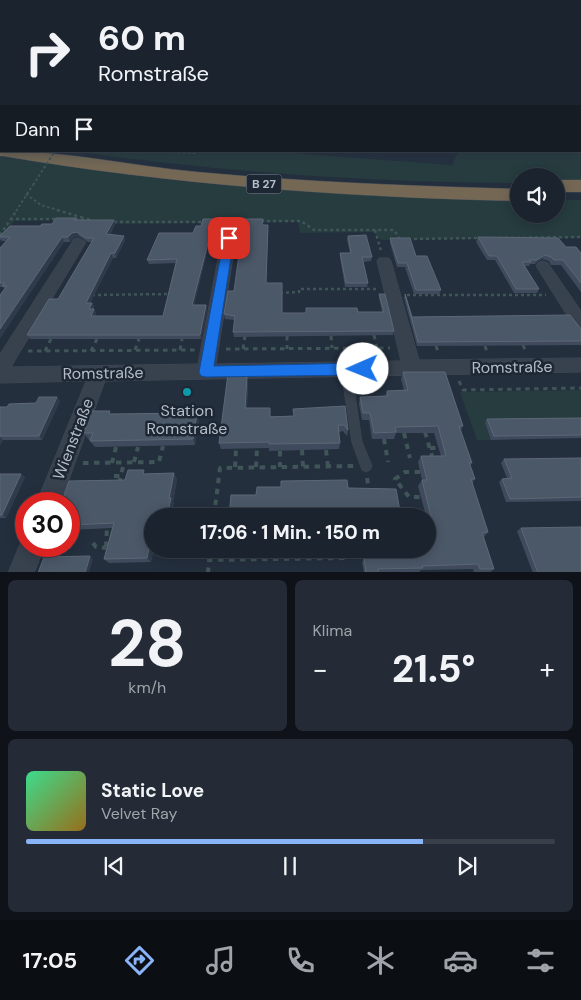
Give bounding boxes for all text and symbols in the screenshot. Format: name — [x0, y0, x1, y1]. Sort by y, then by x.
text: 60 m — [98, 15, 186, 61]
icon: right — [15, 20, 80, 85]
text: Romstraße — [98, 59, 209, 88]
icon: arrive — [70, 115, 98, 143]
text: Dann — [15, 117, 60, 142]
map controls — [510, 168, 565, 223]
button: sound — [510, 168, 565, 223]
road number: B 27 — [246, 174, 282, 193]
pin — [208, 217, 250, 259]
icon: arrive — [215, 224, 243, 252]
position arrow — [336, 342, 388, 394]
street label: Romstraße — [471, 356, 553, 378]
street label: Romstraße — [62, 362, 144, 384]
marker: Station Romstraße — [181, 386, 193, 398]
street label: Wienstraße — [48, 395, 98, 483]
place label: Station Romstraße — [147, 400, 227, 439]
speed limit sign: 30 — [15, 492, 80, 557]
text: 17:06 · 1 Min. · 150 m — [200, 520, 380, 545]
text: 28 — [108, 602, 186, 686]
text: Klima — [313, 620, 352, 641]
text: 21.5° — [392, 644, 475, 694]
text: − — [313, 651, 328, 688]
text: + — [540, 651, 555, 688]
text: km/h — [128, 677, 166, 698]
text: Static Love — [101, 778, 204, 803]
text: Velvet Ray — [101, 803, 177, 824]
icon: previous — [100, 852, 128, 880]
icon: pause — [276, 852, 304, 880]
icon: next — [453, 852, 481, 880]
icon: directions — [122, 943, 157, 978]
icon: music — [203, 943, 238, 978]
icon: phone — [283, 943, 318, 978]
icon: climate — [363, 943, 398, 978]
icon: car — [443, 943, 478, 978]
icon: filters — [523, 943, 558, 978]
text: 17:05 — [23, 946, 77, 975]

